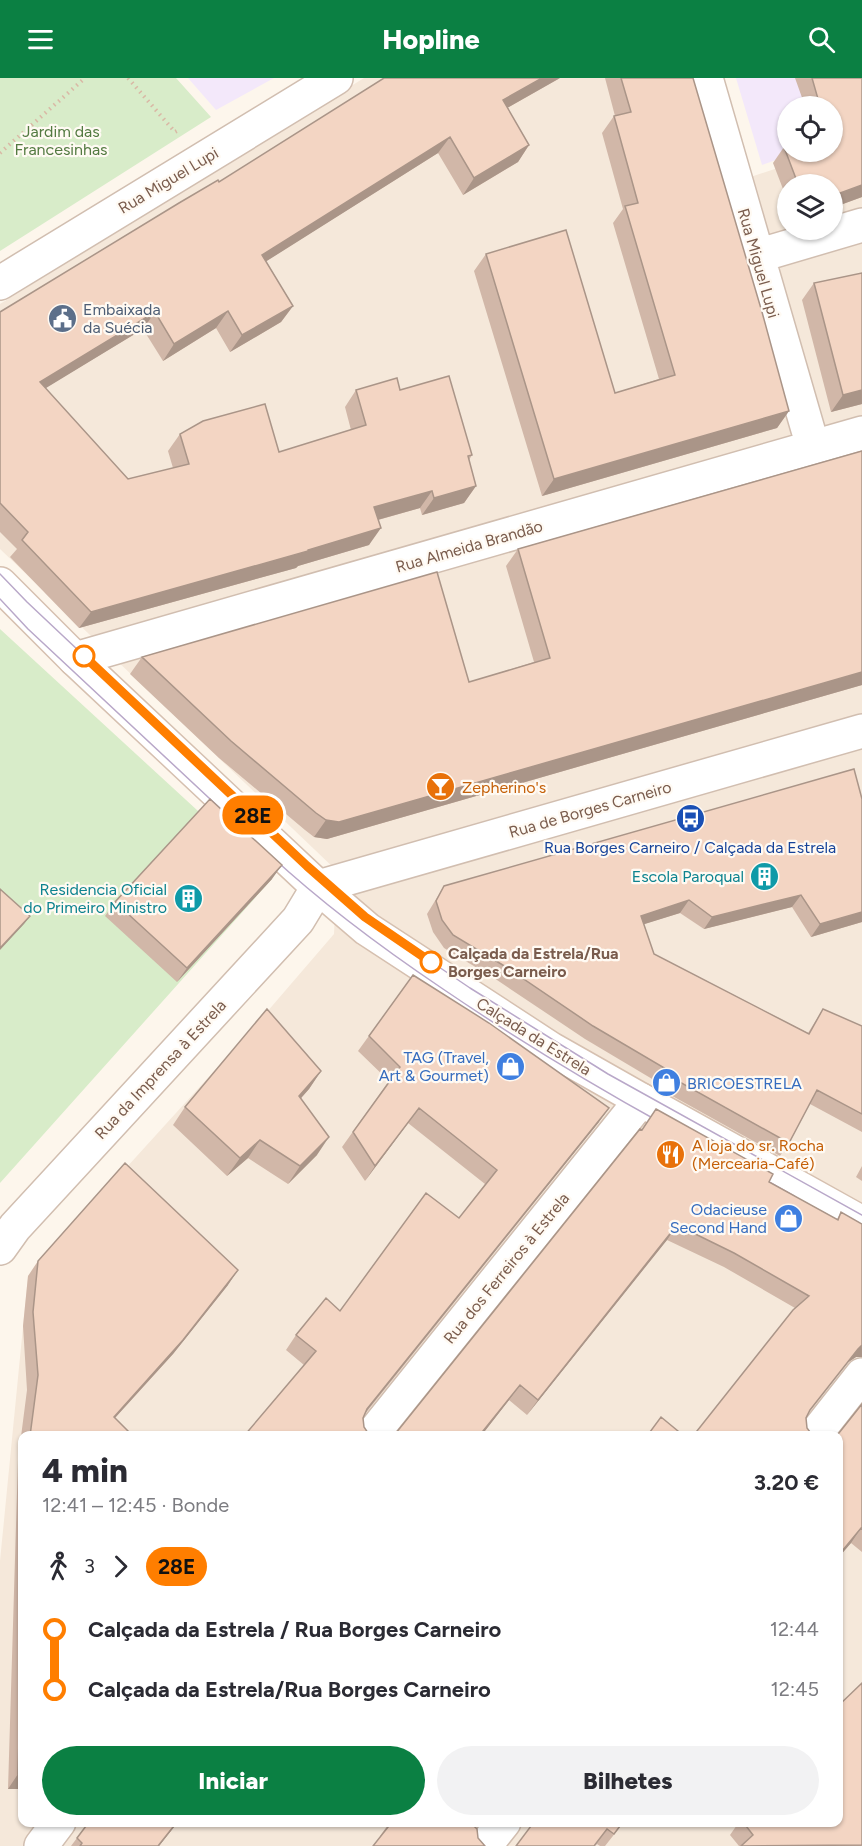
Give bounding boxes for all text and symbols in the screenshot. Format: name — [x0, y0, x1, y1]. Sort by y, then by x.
icon: menu — [24, 23, 57, 56]
text: Hopline — [382, 23, 480, 56]
icon: search — [805, 23, 838, 56]
map controls — [777, 96, 843, 240]
button: locate — [777, 96, 843, 162]
park label: Jardim das Francesinhas — [14, 122, 108, 159]
street label: Rua Miguel Lupi — [115, 143, 222, 218]
button: layers — [777, 174, 843, 240]
street label: Rua Miguel Lupi — [734, 206, 783, 320]
place label: Embaixada da Suécia — [83, 300, 161, 337]
public building icon: Embaixada da Suécia — [46, 302, 78, 334]
street label: Rua Almeida Brandão — [393, 516, 545, 577]
unlabelled marker — [73, 645, 95, 667]
bar icon: Zepherino's — [425, 771, 457, 803]
street label: Rua de Borges Carneiro — [507, 777, 674, 842]
place label: Zepherino's — [462, 778, 546, 797]
line badge: 28E — [218, 796, 288, 834]
text: 28E — [234, 803, 272, 828]
bus stop icon: Rua Borges Carneiro / Calçada da Estrela — [674, 803, 706, 835]
place label: Rua Borges Carneiro / Calçada da Estrela — [544, 838, 836, 857]
building icon: Escola Paroqual — [749, 860, 781, 892]
place label: Escola Paroqual — [632, 867, 744, 886]
place label: Residencia Oficial do Primeiro Ministro — [23, 880, 167, 917]
building icon: Residencia Oficial do Primeiro Ministro — [172, 882, 204, 914]
place label: Calçada da Estrela/Rua Borges Carneiro — [448, 944, 619, 981]
marker: Calçada da Estrela/Rua Borges Carneiro — [420, 951, 442, 973]
street label: Calçada da Estrela — [473, 993, 595, 1079]
street label: Rua da Imprensa à Estrela — [91, 996, 230, 1143]
place label: TAG (Travel, Art & Gourmet) — [379, 1048, 489, 1085]
shop icon: TAG (Travel, Art & Gourmet) — [494, 1050, 526, 1082]
shop icon: BRICOESTRELA — [650, 1067, 682, 1099]
place label: BRICOESTRELA — [687, 1074, 802, 1093]
place label: A loja do sr. Rocha (Mercearia-Café) — [692, 1136, 824, 1173]
restaurant icon: A loja do sr. Rocha (Mercearia-Café) — [655, 1138, 687, 1170]
street label: Rua dos Ferreiros à Estrela — [440, 1189, 573, 1348]
place label: Odacieuse Second Hand — [670, 1200, 767, 1237]
shop icon: Odacieuse Second Hand — [772, 1202, 804, 1234]
text: 4 min — [42, 1451, 128, 1490]
text: 3.20 € — [754, 1469, 819, 1496]
text: 12:41 – 12:45 · Bonde — [42, 1493, 229, 1517]
icon: walk — [42, 1550, 75, 1583]
icon: forward — [104, 1550, 137, 1583]
text: 3 — [84, 1554, 95, 1578]
text: 28E — [158, 1554, 195, 1579]
text: Calçada da Estrela / Rua Borges Carneiro — [88, 1616, 501, 1643]
text: 12:44 — [770, 1617, 819, 1641]
text: Calçada da Estrela/Rua Borges Carneiro — [88, 1676, 491, 1703]
text: 12:45 — [771, 1677, 819, 1701]
button: Iniciar — [42, 1746, 425, 1815]
button: Bilhetes — [437, 1746, 819, 1815]

